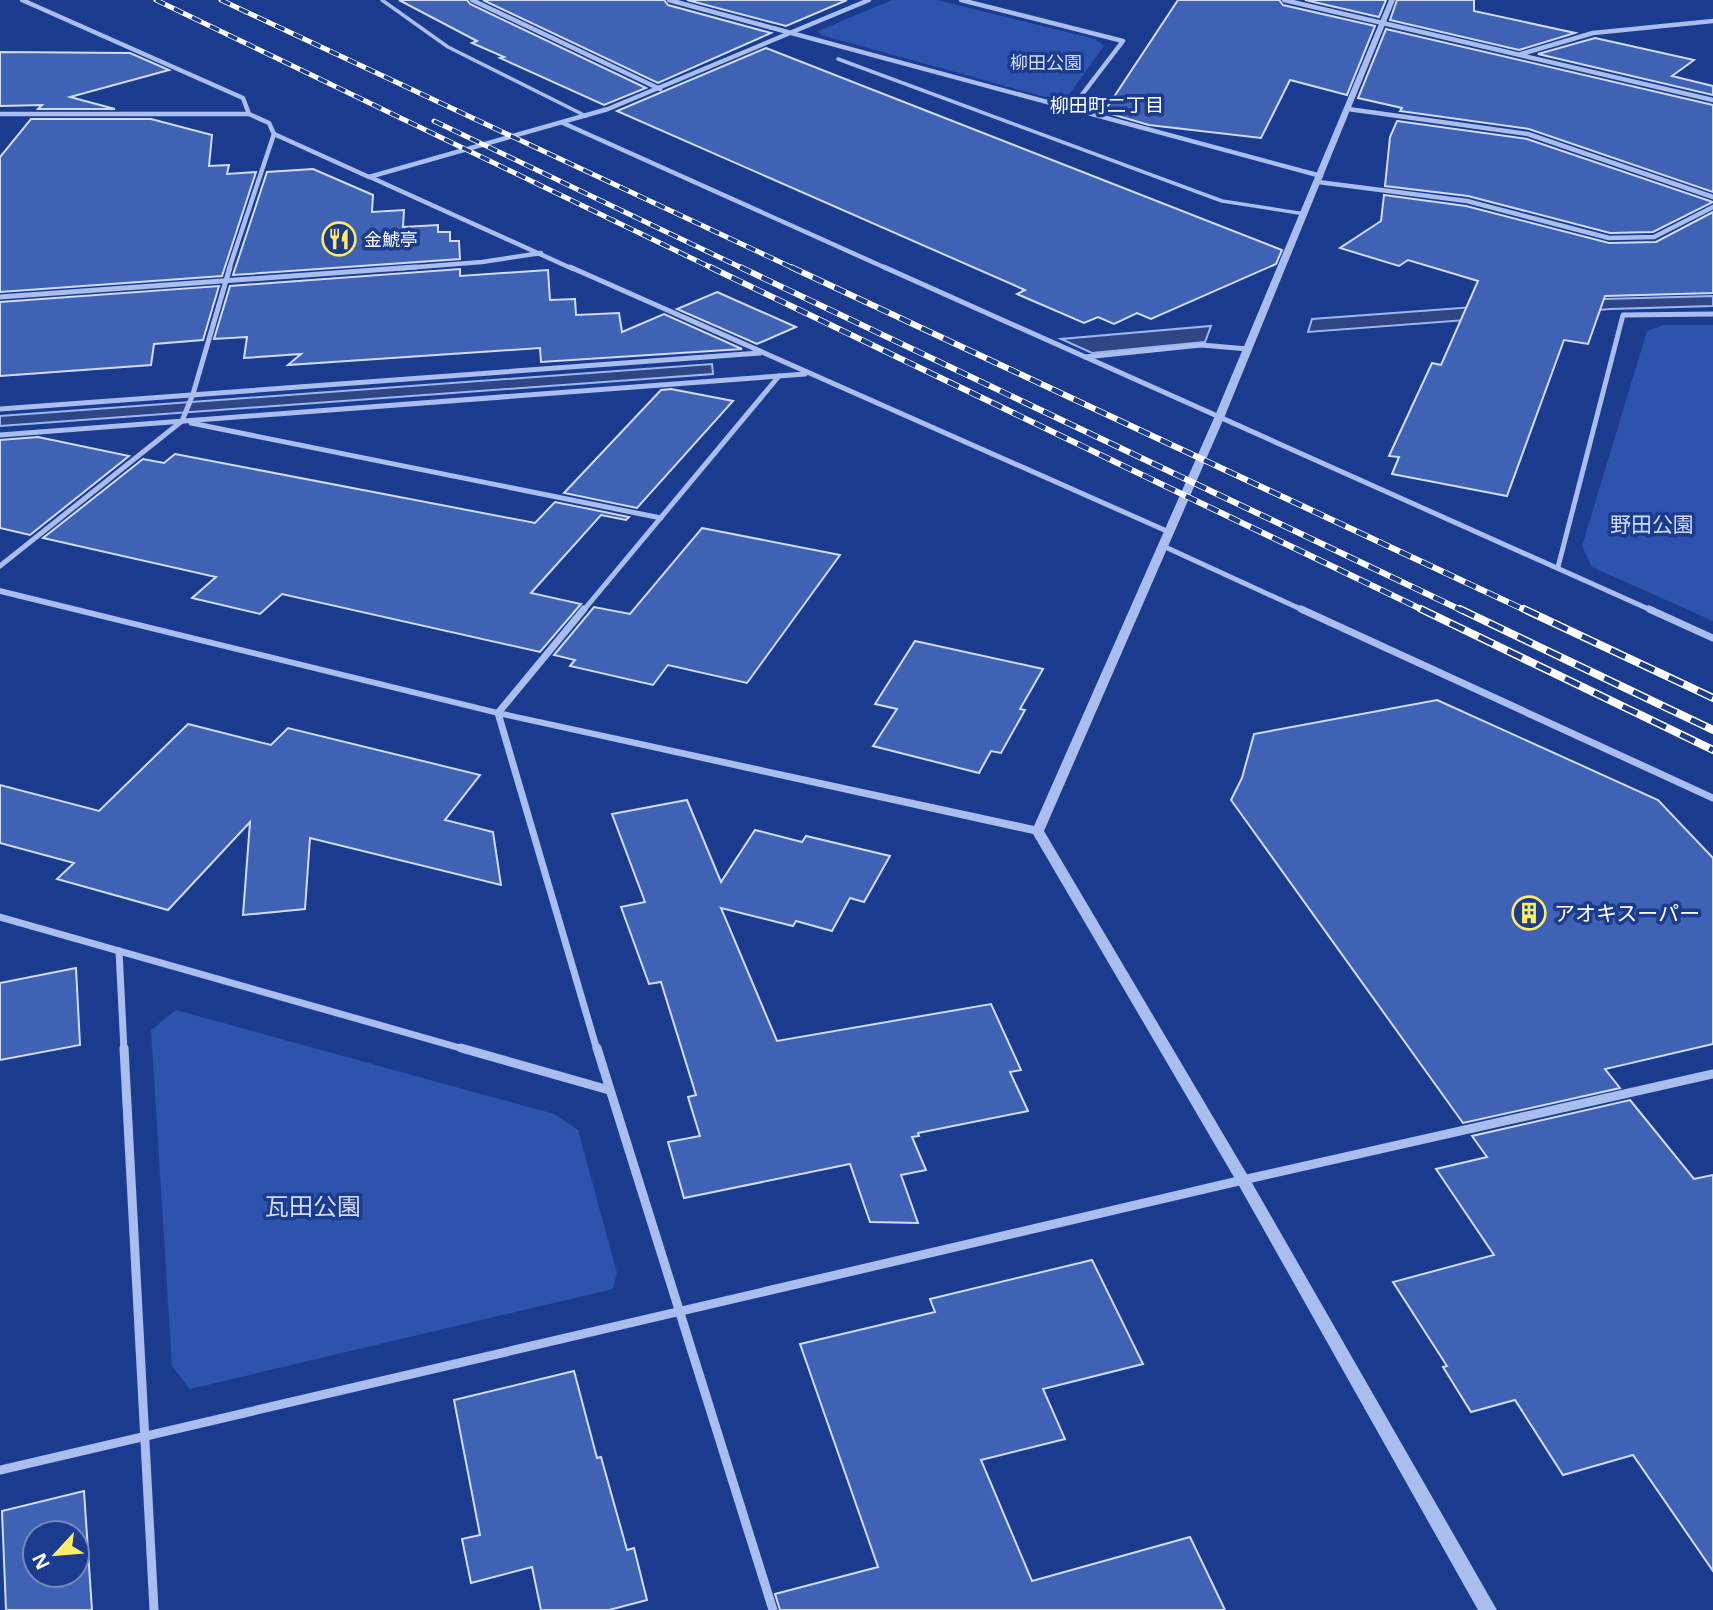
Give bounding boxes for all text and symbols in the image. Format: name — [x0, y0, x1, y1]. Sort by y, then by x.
park label: 柳田公園 — [1010, 50, 1082, 74]
district label: 柳田町二丁目 — [1050, 92, 1164, 118]
restaurant icon: 金鯱亭 — [320, 220, 358, 258]
place label: 金鯱亭 — [364, 227, 418, 251]
park label: 野田公園 — [1610, 510, 1694, 538]
building icon: アオキスーパー — [1510, 894, 1548, 932]
place label: アオキスーパー — [1554, 899, 1700, 927]
park label: 瓦田公園 — [265, 1189, 361, 1222]
north arrow — [21, 1519, 91, 1589]
text: N — [26, 1549, 56, 1574]

